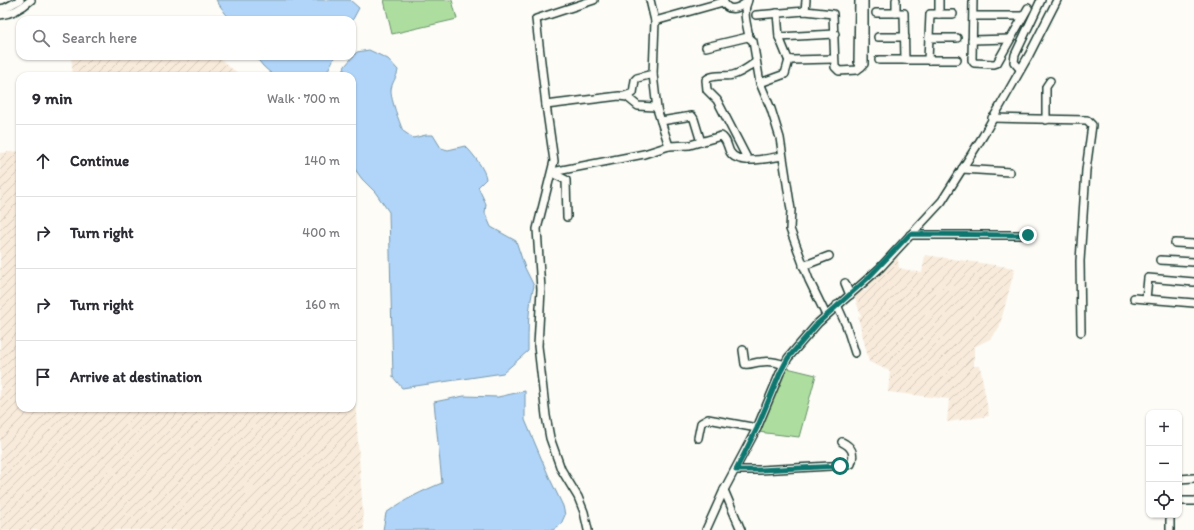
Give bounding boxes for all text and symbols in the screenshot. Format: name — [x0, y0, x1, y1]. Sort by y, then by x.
search box — [16, 16, 356, 60]
icon: search — [30, 27, 52, 49]
text: Search here — [62, 29, 137, 47]
text: 9 min — [32, 88, 72, 108]
text: Walk · 700 m — [267, 91, 340, 106]
icon: ahead — [32, 150, 54, 172]
text: Continue — [70, 152, 129, 170]
text: 140 m — [304, 153, 340, 168]
icon: right — [32, 222, 54, 244]
text: Turn right — [70, 224, 134, 242]
text: 400 m — [302, 225, 340, 240]
route end — [1019, 226, 1037, 244]
icon: right — [32, 294, 54, 316]
text: Turn right — [70, 296, 134, 314]
text: 160 m — [305, 297, 340, 312]
icon: arrive — [32, 366, 54, 388]
text: Arrive at destination — [70, 368, 202, 386]
map controls — [1146, 410, 1182, 518]
button: + — [1146, 410, 1182, 446]
button: − — [1146, 446, 1182, 482]
route start — [831, 457, 849, 475]
button: locate — [1146, 482, 1182, 518]

